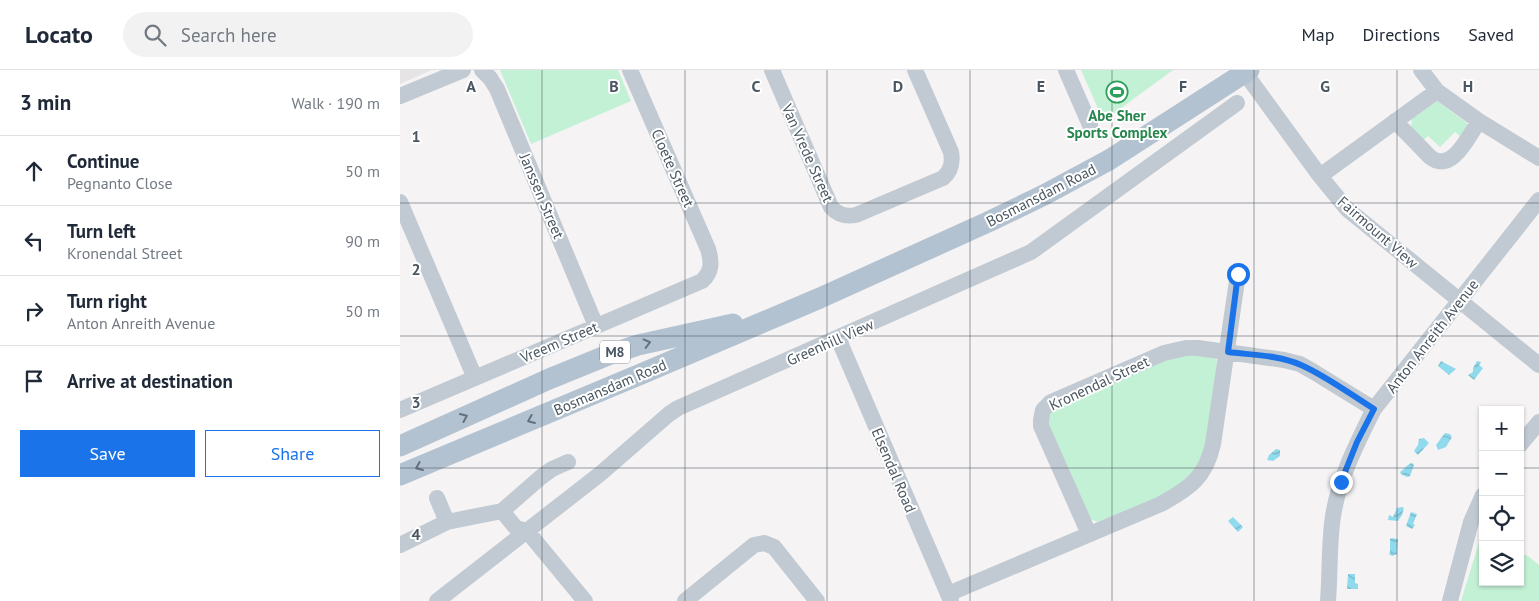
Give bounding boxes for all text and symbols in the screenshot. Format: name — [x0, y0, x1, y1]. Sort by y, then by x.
search box — [123, 12, 473, 57]
text: Locato — [25, 19, 93, 50]
icon: search — [141, 21, 169, 49]
text: Search here — [181, 23, 277, 47]
text: Map — [1302, 23, 1334, 46]
text: Directions — [1362, 23, 1440, 46]
text: Saved — [1468, 23, 1514, 46]
text: A — [466, 76, 476, 96]
text: B — [609, 76, 619, 96]
text: C — [752, 76, 761, 96]
text: D — [893, 76, 903, 96]
text: E — [1037, 76, 1045, 96]
text: F — [1179, 76, 1187, 96]
text: G — [1320, 76, 1330, 96]
text: H — [1463, 76, 1473, 96]
sports icon: Abe Sher Sports Complex — [1105, 80, 1129, 104]
text: 3 min — [20, 89, 71, 116]
text: Walk · 190 m — [291, 93, 380, 113]
street label: Van Vrede Street — [777, 100, 838, 205]
place label: Abe Sher Sports Complex — [1067, 106, 1167, 142]
text: 1 — [411, 126, 421, 146]
street label: Cloete Street — [647, 126, 699, 210]
text: Continue — [67, 149, 139, 173]
street label: Janssen Street — [515, 150, 568, 241]
icon: ahead — [20, 157, 48, 185]
street label: Bosmansdam Road — [983, 159, 1099, 231]
text: 50 m — [345, 161, 380, 181]
text: Pegnanto Close — [67, 173, 173, 193]
street label: Fairmount View — [1334, 192, 1422, 272]
text: Turn left — [67, 219, 136, 243]
icon: left — [20, 227, 48, 255]
text: 90 m — [345, 231, 380, 251]
text: Kronendal Street — [67, 243, 182, 263]
text: 2 — [411, 259, 421, 279]
route start — [1227, 263, 1250, 286]
street label: Anton Anreith Avenue — [1382, 275, 1482, 397]
text: Turn right — [67, 289, 147, 313]
icon: right — [20, 297, 48, 325]
text: 50 m — [345, 301, 380, 321]
text: Anton Anreith Avenue — [67, 313, 215, 333]
street label: Greenhill View — [784, 314, 876, 370]
street label: Vreem Street — [516, 317, 601, 367]
one-way arrow — [643, 338, 651, 348]
road number: M8 — [600, 340, 630, 364]
street label: Kronendal Street — [1046, 352, 1152, 414]
street label: Bosmansdam Road — [551, 355, 669, 419]
icon: arrive — [20, 367, 48, 395]
text: Arrive at destination — [67, 369, 233, 393]
text: 3 — [411, 392, 421, 412]
map controls — [1479, 406, 1524, 586]
button: + — [1479, 406, 1524, 451]
one-way arrow — [459, 412, 468, 423]
one-way arrow — [528, 414, 536, 424]
street label: Elsendal Road — [868, 425, 920, 515]
button: Save — [20, 430, 195, 477]
button: Share — [205, 430, 380, 477]
button: − — [1479, 451, 1524, 496]
one-way arrow — [415, 460, 424, 471]
route end — [1330, 471, 1353, 494]
button: locate — [1479, 496, 1524, 541]
text: 4 — [411, 524, 421, 544]
button: layers — [1479, 541, 1524, 586]

